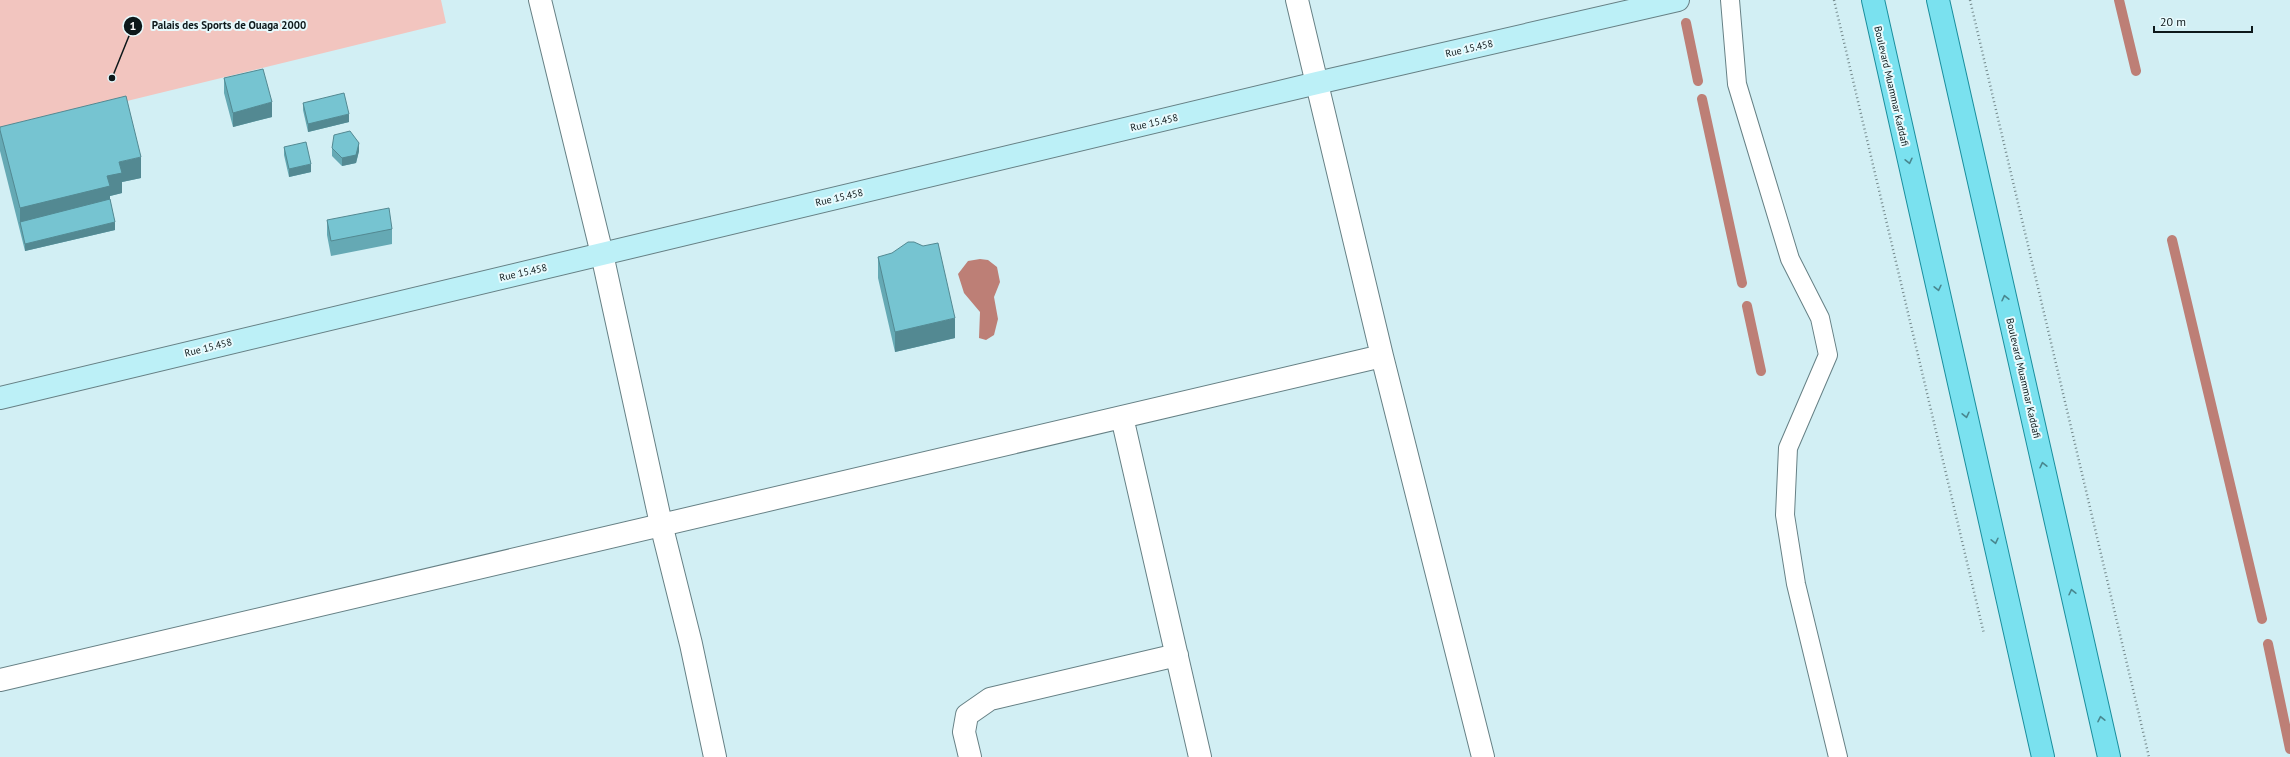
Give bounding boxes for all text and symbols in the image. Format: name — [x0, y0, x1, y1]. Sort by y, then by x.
scale bar — [2154, 8, 2252, 34]
callout: Palais des Sports de Ouaga 2000 — [123, 14, 314, 37]
text: 20 m — [2160, 14, 2186, 29]
text: 1 — [130, 18, 136, 33]
text: Palais des Sports de Ouaga 2000 — [152, 18, 306, 32]
street label: Boulevard Muammar Kaddafi — [1871, 25, 1912, 148]
street label: Rue 15.458 — [1444, 37, 1494, 60]
street label: Rue 15.458 — [1129, 111, 1179, 134]
one-way arrow — [1905, 158, 1913, 164]
street label: Rue 15.458 — [814, 186, 864, 209]
street label: Rue 15.458 — [498, 261, 548, 284]
one-way arrow — [1933, 285, 1941, 291]
one-way arrow — [2002, 294, 2010, 301]
street label: Boulevard Muammar Kaddafi — [2003, 317, 2044, 440]
street label: Rue 15.458 — [183, 335, 233, 360]
one-way arrow — [1962, 411, 1970, 418]
one-way arrow — [2040, 462, 2048, 469]
one-way arrow — [1990, 538, 1998, 545]
one-way arrow — [2069, 589, 2077, 595]
one-way arrow — [2097, 716, 2105, 722]

